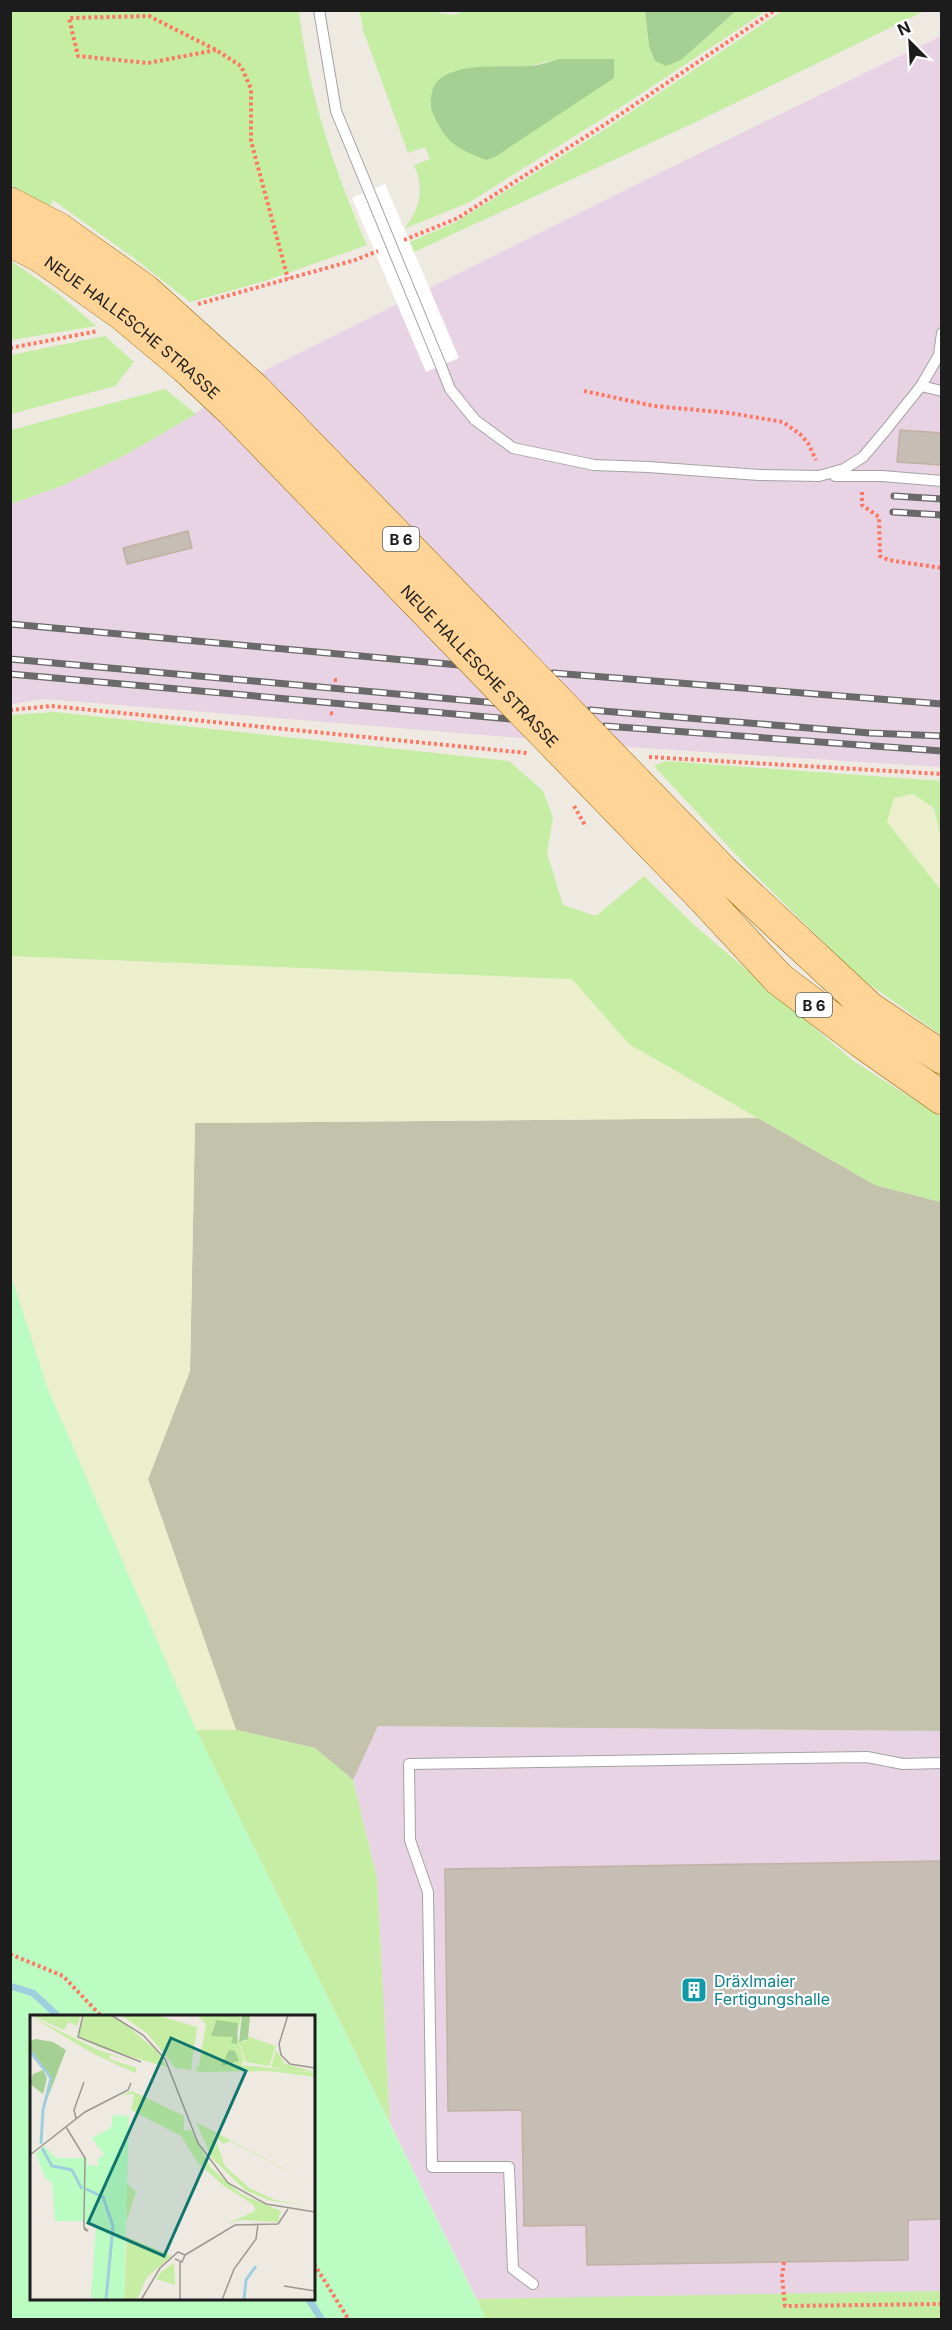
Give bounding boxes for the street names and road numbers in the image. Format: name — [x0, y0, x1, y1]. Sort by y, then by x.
street label: NEUE HALLESCHE STRASSE — [41, 252, 224, 403]
road number: B 6 — [383, 527, 419, 551]
street label: NEUE HALLESCHE STRASSE — [397, 581, 563, 752]
road number: B 6 — [796, 993, 832, 1017]

